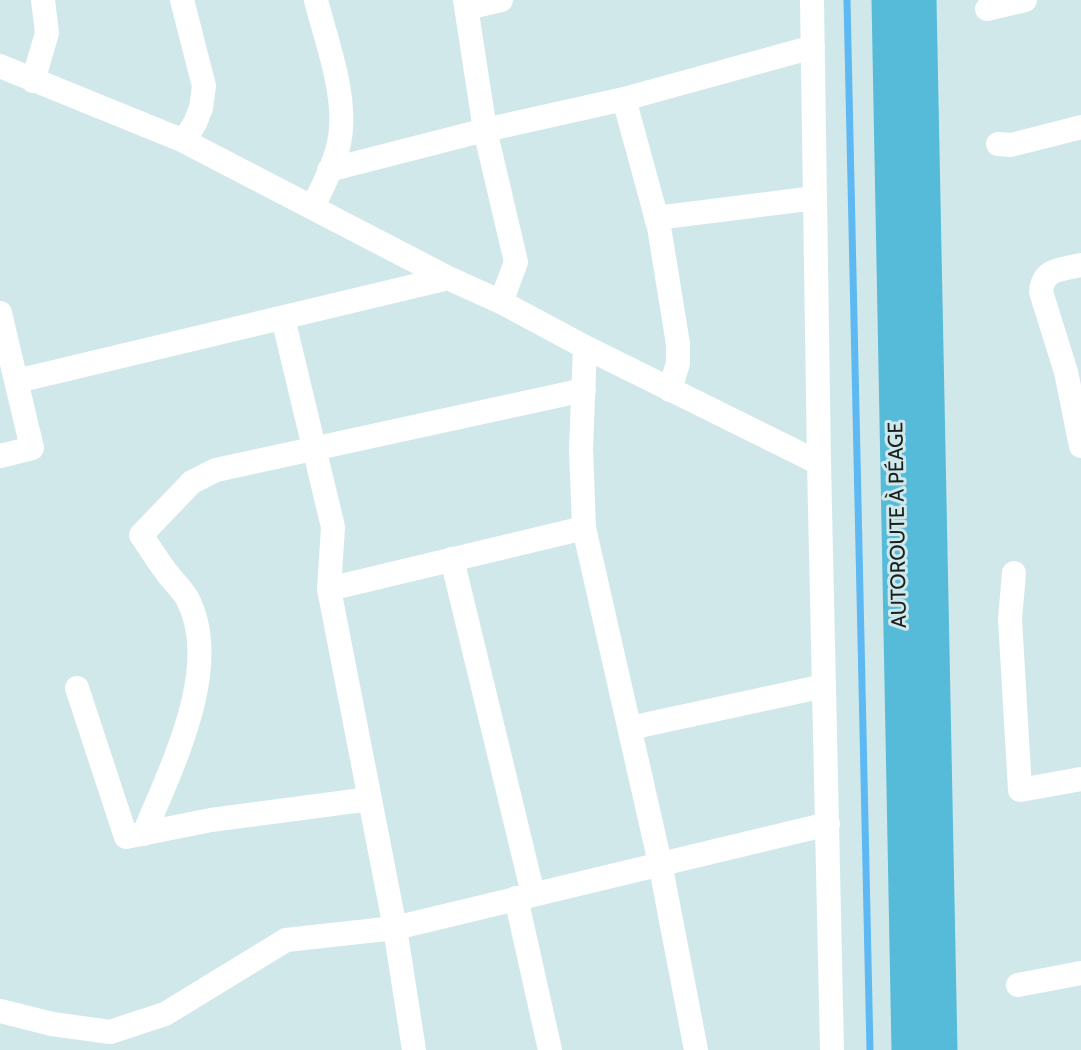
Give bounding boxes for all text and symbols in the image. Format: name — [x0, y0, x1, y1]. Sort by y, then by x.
street label: AUTOROUTE À PÉAGE — [884, 422, 912, 628]

